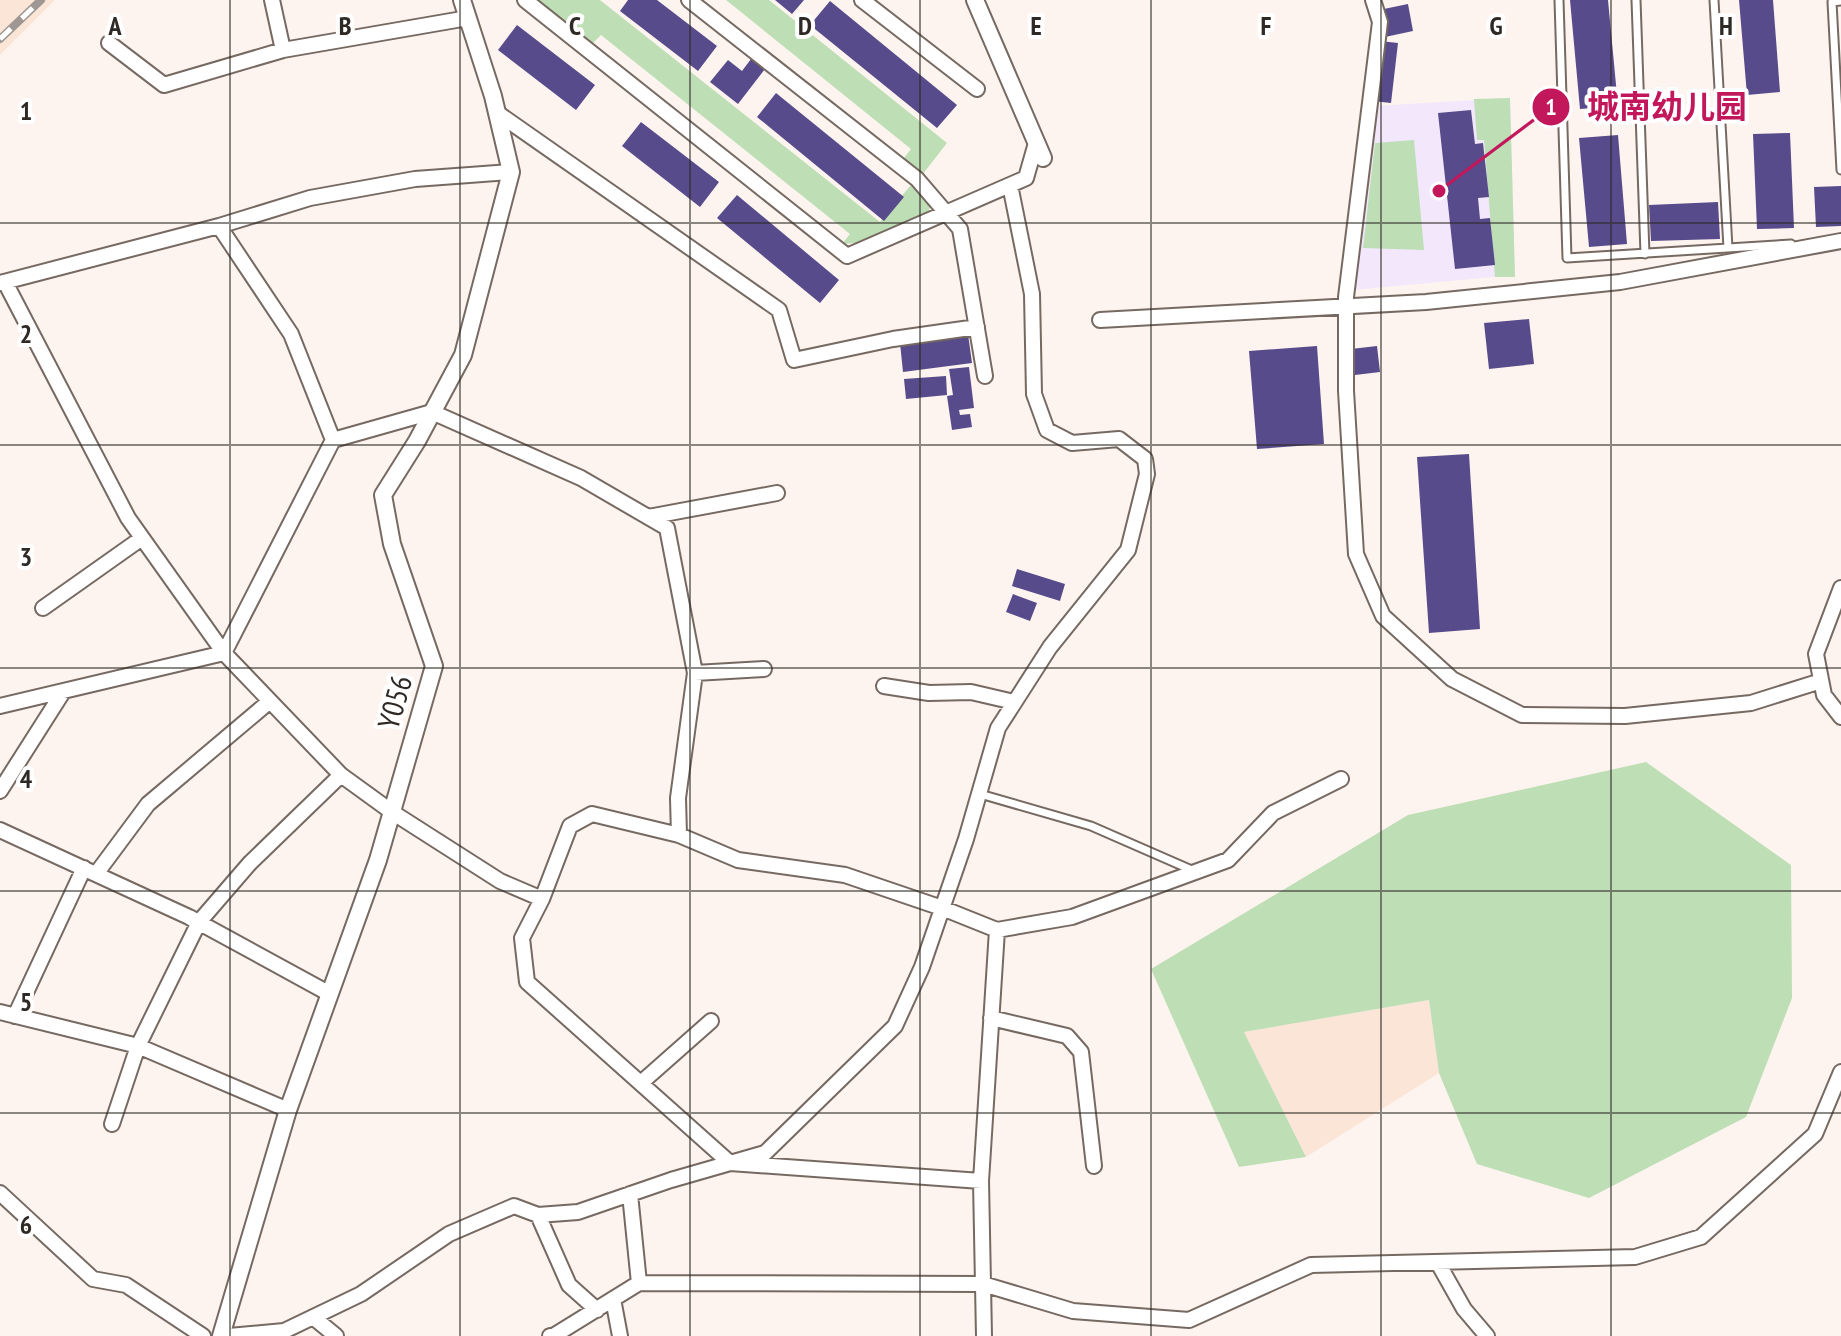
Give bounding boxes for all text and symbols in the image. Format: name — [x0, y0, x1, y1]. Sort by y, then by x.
text: A — [107, 9, 122, 42]
text: B — [339, 9, 352, 42]
text: C — [569, 9, 581, 42]
text: D — [798, 9, 812, 42]
text: E — [1030, 9, 1042, 42]
text: F — [1261, 9, 1272, 42]
text: G — [1489, 9, 1503, 42]
text: H — [1719, 9, 1733, 42]
callout: 城南幼儿园 — [1531, 79, 1763, 135]
text: 城南幼儿园 — [1587, 85, 1747, 127]
text: 1 — [1545, 91, 1557, 122]
text: 1 — [20, 94, 32, 127]
text: 2 — [20, 317, 32, 350]
text: 3 — [20, 540, 32, 573]
street label: Y056 — [368, 671, 420, 733]
text: 4 — [20, 762, 33, 795]
text: 5 — [20, 985, 32, 1018]
text: 6 — [20, 1208, 32, 1241]

